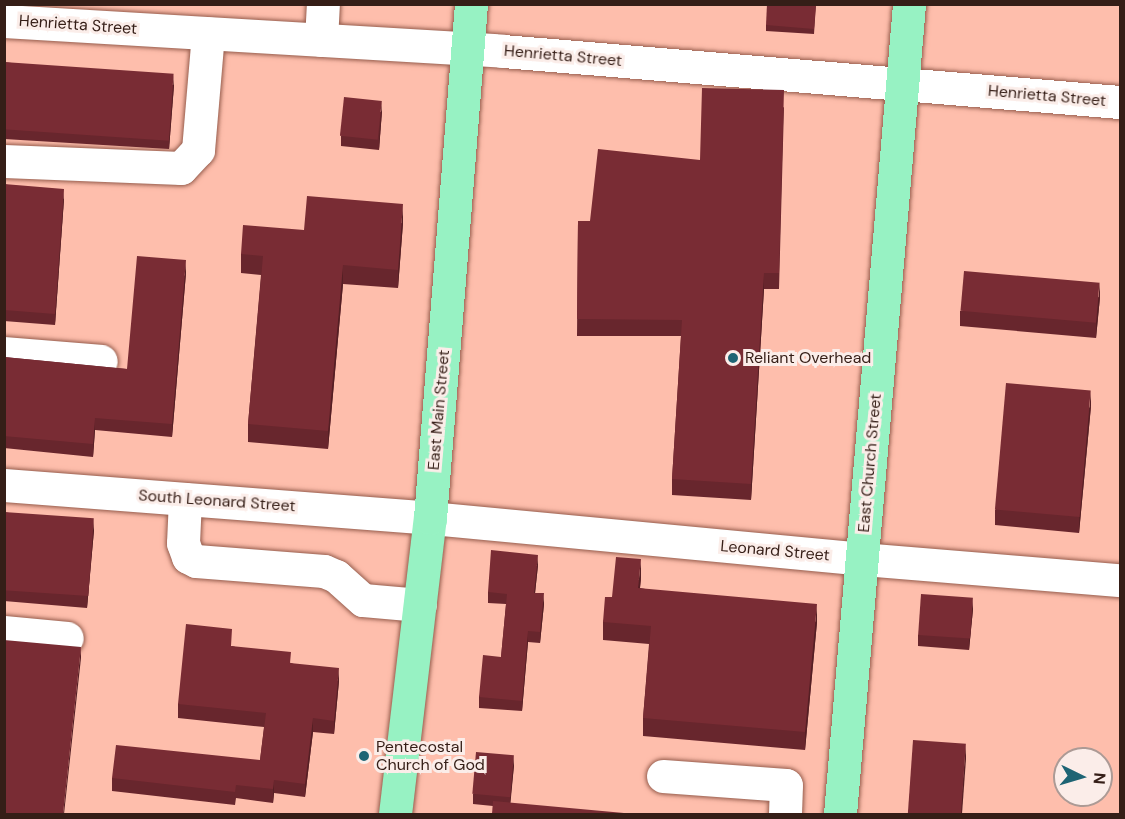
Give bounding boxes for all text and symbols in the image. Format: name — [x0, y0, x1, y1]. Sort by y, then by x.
street label: Henrietta Street — [18, 11, 138, 39]
street label: Henrietta Street — [503, 41, 623, 71]
street label: Henrietta Street — [987, 81, 1107, 111]
place label: Reliant Overhead — [745, 348, 871, 368]
street label: East Main Street — [424, 349, 454, 471]
marker: Reliant Overhead — [726, 351, 740, 365]
street label: East Church Street — [854, 393, 886, 533]
street label: South Leonard Street — [138, 486, 296, 516]
street label: Leonard Street — [719, 537, 831, 565]
place label: Pentecostal Church of God — [376, 737, 485, 775]
north arrow — [1053, 747, 1113, 807]
marker: Pentecostal Church of God — [357, 749, 371, 763]
text: N — [1088, 772, 1110, 785]

